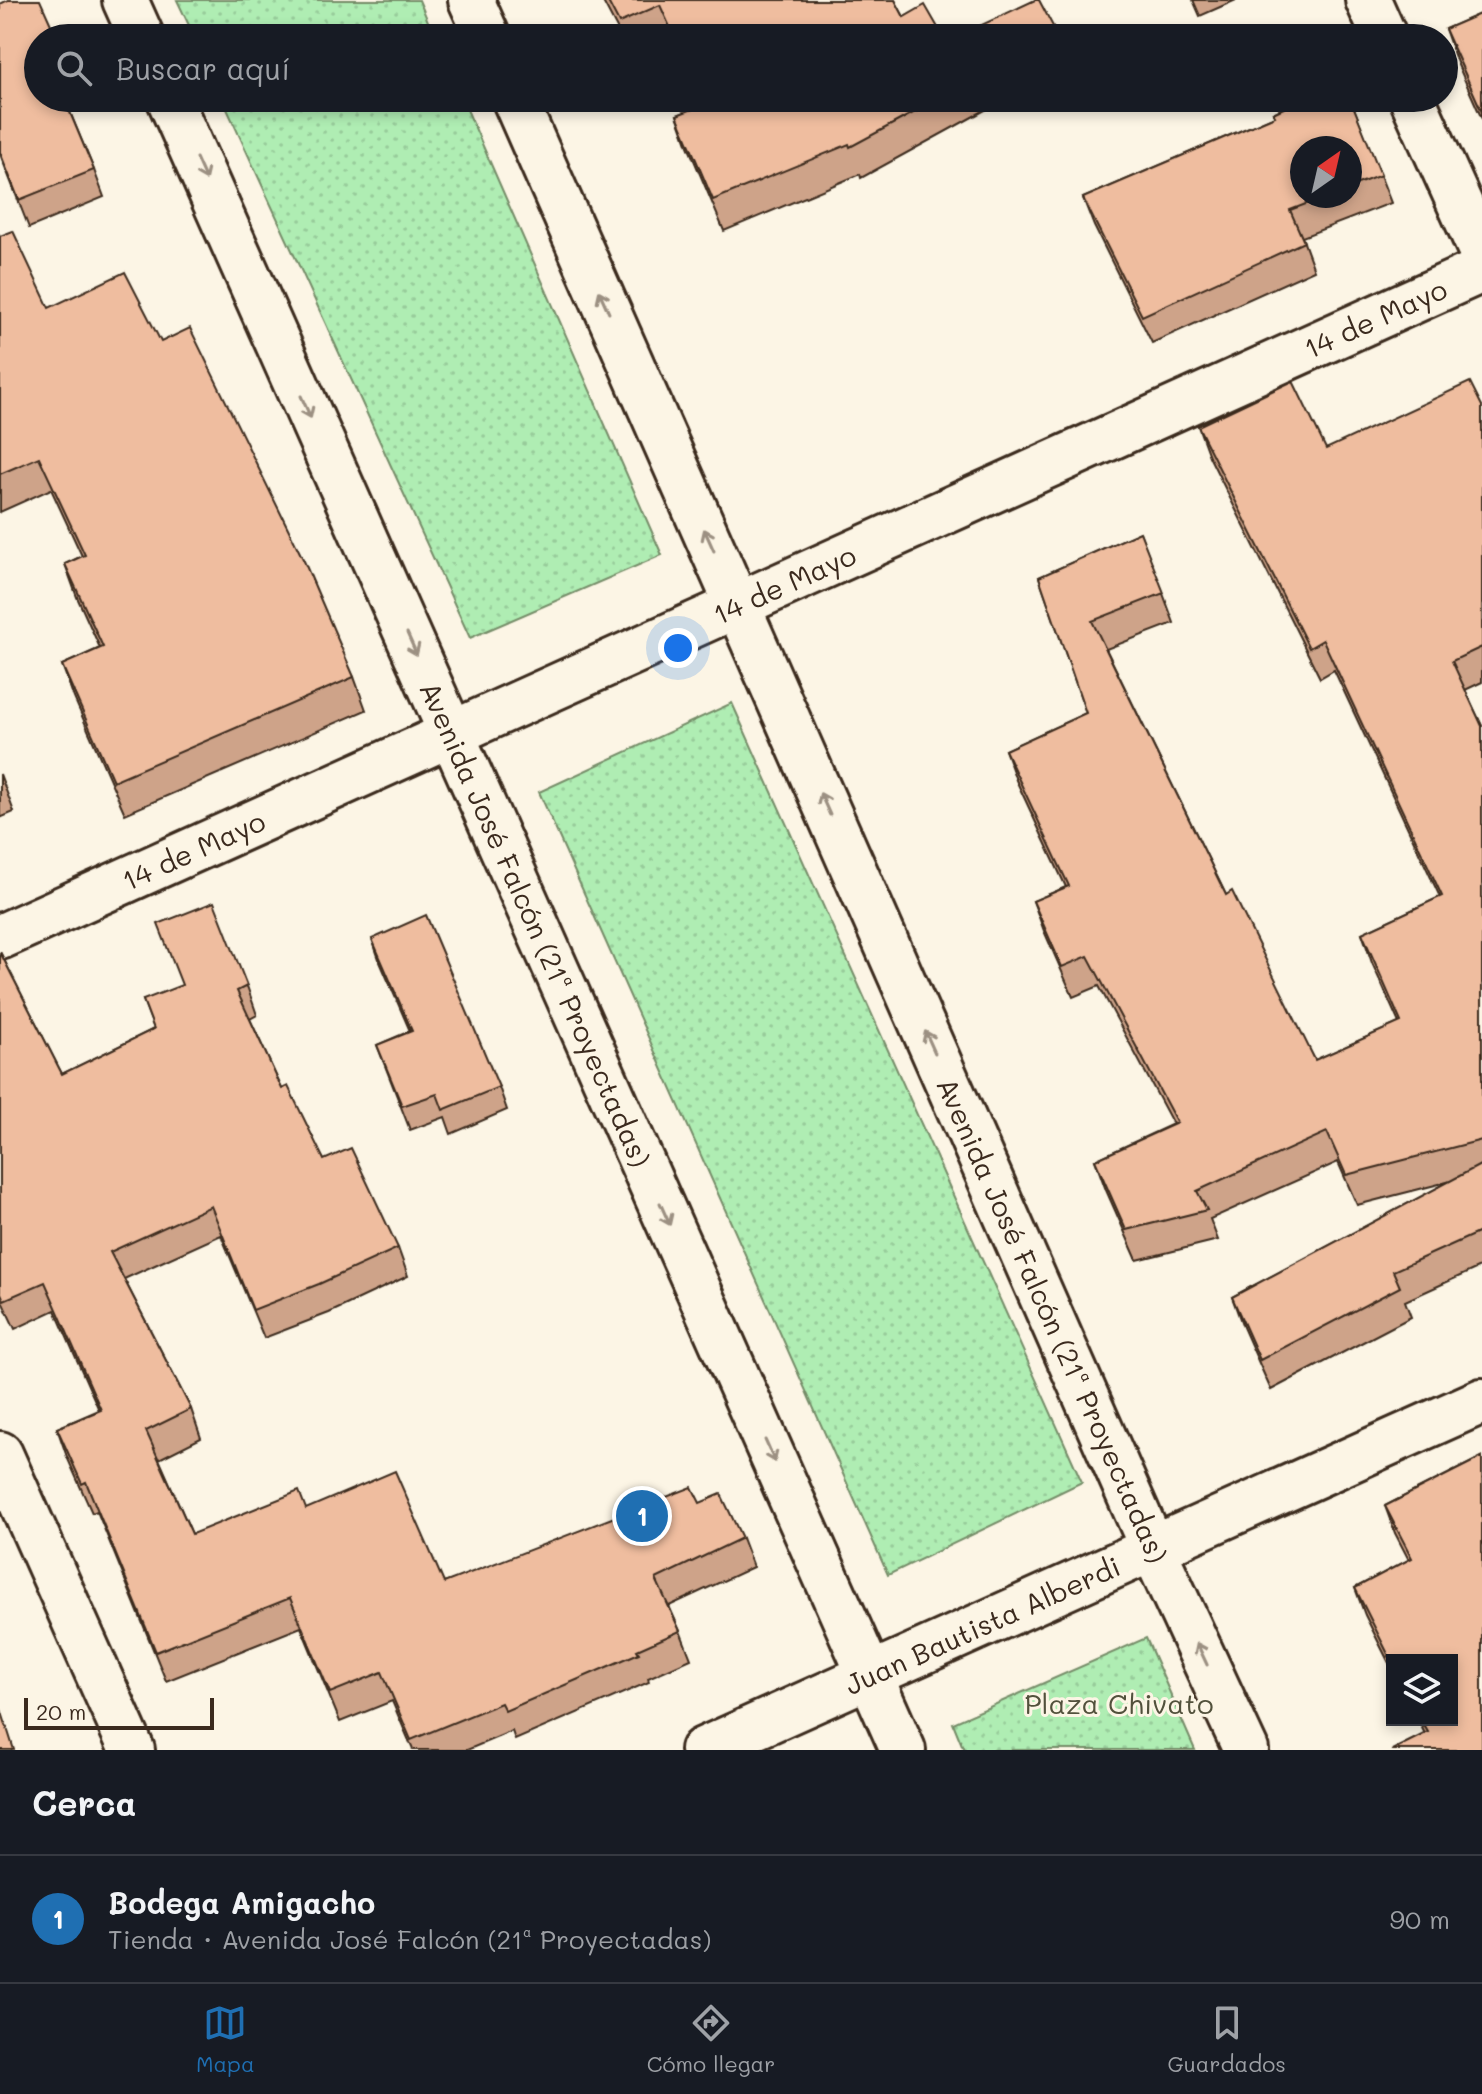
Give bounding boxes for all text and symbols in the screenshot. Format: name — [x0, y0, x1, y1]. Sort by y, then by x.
search box — [24, 24, 1458, 112]
icon: search — [52, 46, 96, 90]
text: Buscar aquí — [116, 48, 290, 88]
north arrow — [1290, 136, 1362, 208]
one-way arrow — [194, 156, 209, 181]
street label: 14 de Mayo — [1298, 270, 1452, 366]
one-way arrow — [596, 291, 611, 315]
one-way arrow — [300, 394, 315, 419]
one-way arrow — [701, 528, 716, 552]
street label: 14 de Mayo — [707, 536, 861, 632]
your location — [658, 628, 698, 668]
one-way arrow — [405, 632, 420, 656]
street label: Avenida José Falcón (21ª Proyectadas) — [412, 676, 660, 1172]
one-way arrow — [817, 792, 832, 816]
street label: 14 de Mayo — [116, 802, 270, 898]
one-way arrow — [922, 1030, 937, 1054]
street label: Avenida José Falcón (21ª Proyectadas) — [929, 1072, 1177, 1568]
one-way arrow — [658, 1201, 673, 1225]
one-way arrow — [764, 1438, 779, 1463]
pin: 1 — [616, 1486, 668, 1546]
street label: Juan Bautista Alberdi — [839, 1548, 1126, 1702]
one-way arrow — [1194, 1642, 1209, 1666]
map controls — [1386, 1654, 1458, 1726]
button: layers — [1386, 1654, 1458, 1726]
park label: Plaza Chivato — [1024, 1685, 1214, 1721]
scale bar — [24, 1694, 214, 1730]
text: 20 m — [36, 1697, 86, 1726]
text: Cerca — [32, 1780, 136, 1825]
text: Bodega Amigacho — [108, 1882, 375, 1922]
text: 1 — [52, 1902, 64, 1936]
text: 90 m — [1390, 1902, 1450, 1936]
text: Tienda · Avenida José Falcón (21ª Proyectadas) — [108, 1922, 711, 1956]
tab: Mapa — [196, 2001, 255, 2078]
tab: Cómo llegar — [647, 2001, 775, 2078]
tab: Guardados — [1167, 2001, 1286, 2078]

